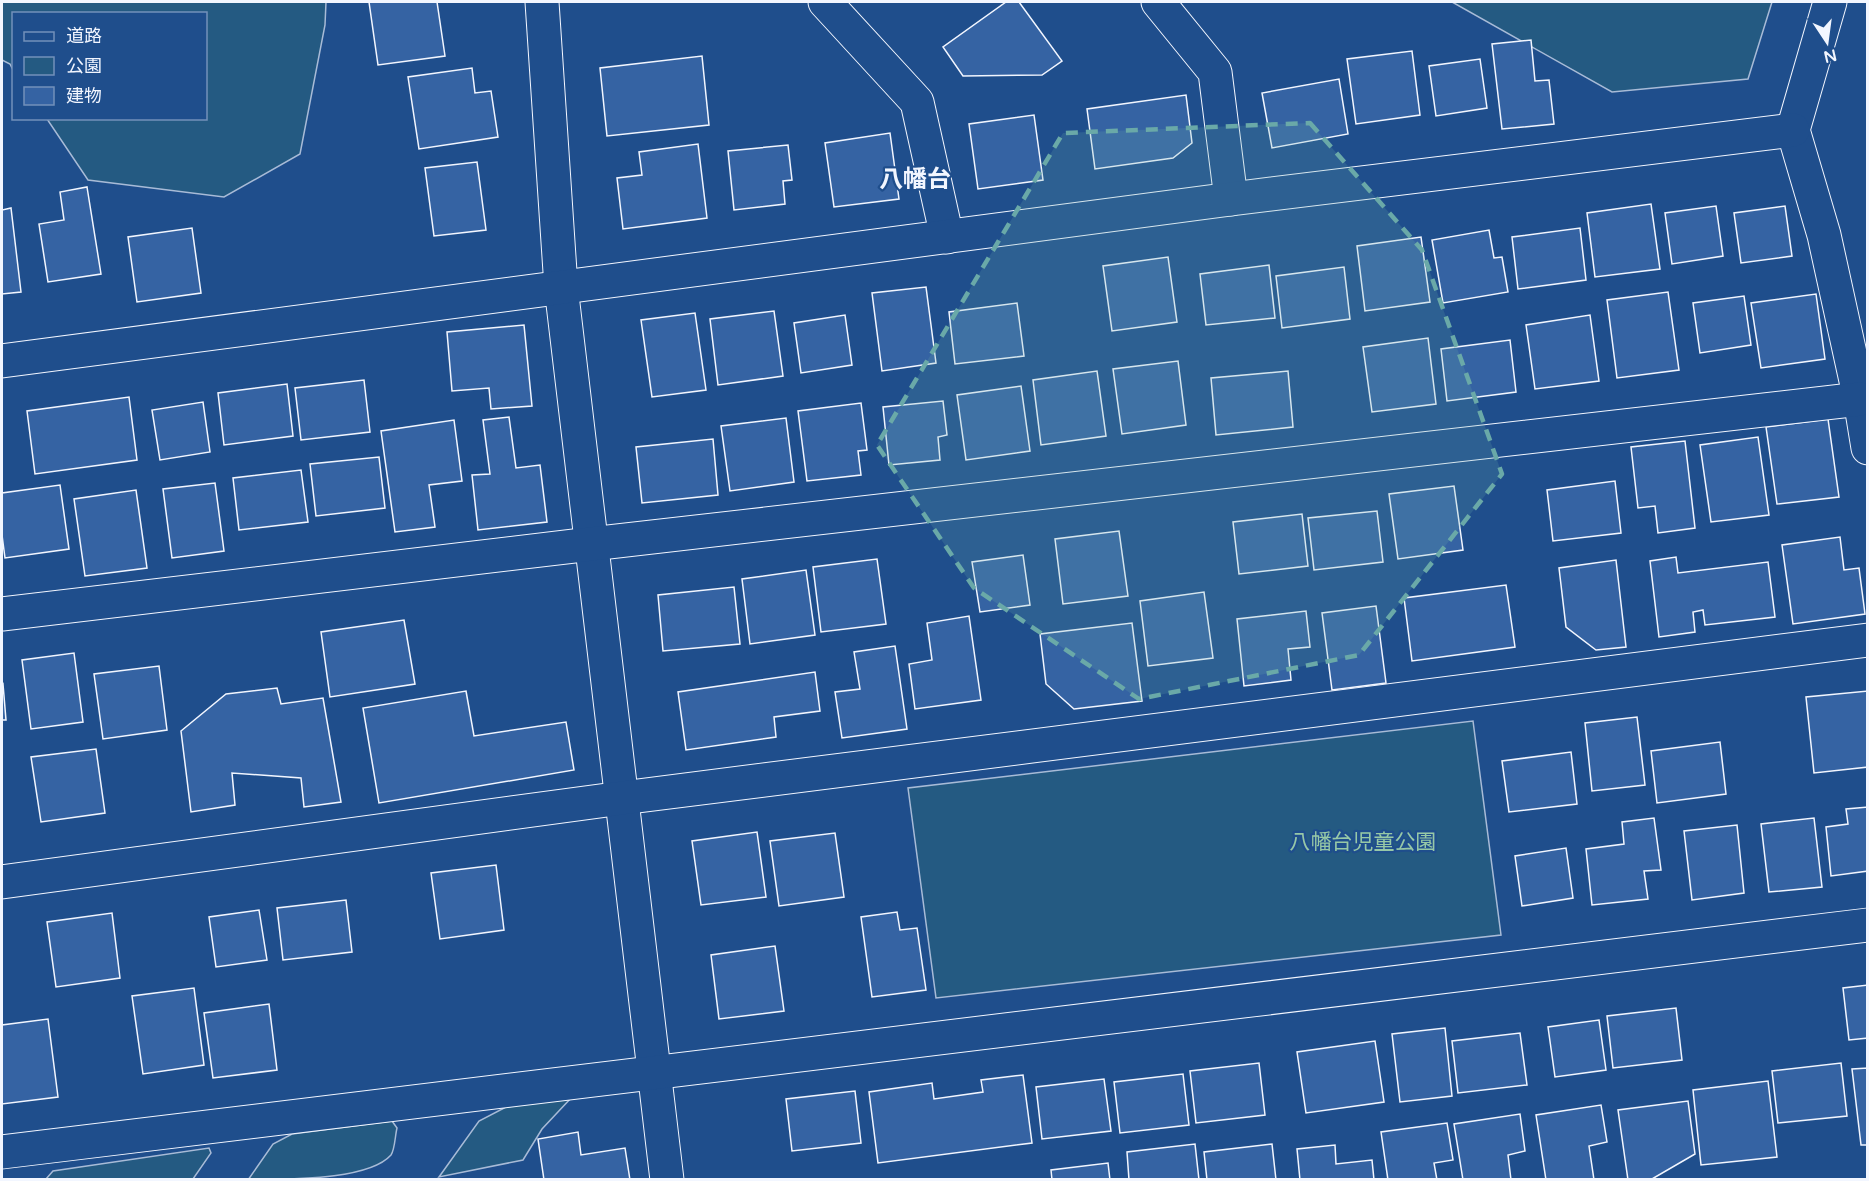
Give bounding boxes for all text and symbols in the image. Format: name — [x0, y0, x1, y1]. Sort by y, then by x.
legend — [12, 12, 207, 120]
north arrow — [1797, 12, 1857, 72]
text: 道路 — [66, 25, 102, 47]
text: N — [1822, 44, 1839, 67]
text: 公園 — [66, 55, 102, 77]
text: 建物 — [66, 85, 102, 107]
district label: 八幡台 — [879, 165, 951, 194]
park label: 八幡台児童公園 — [1290, 830, 1437, 855]

